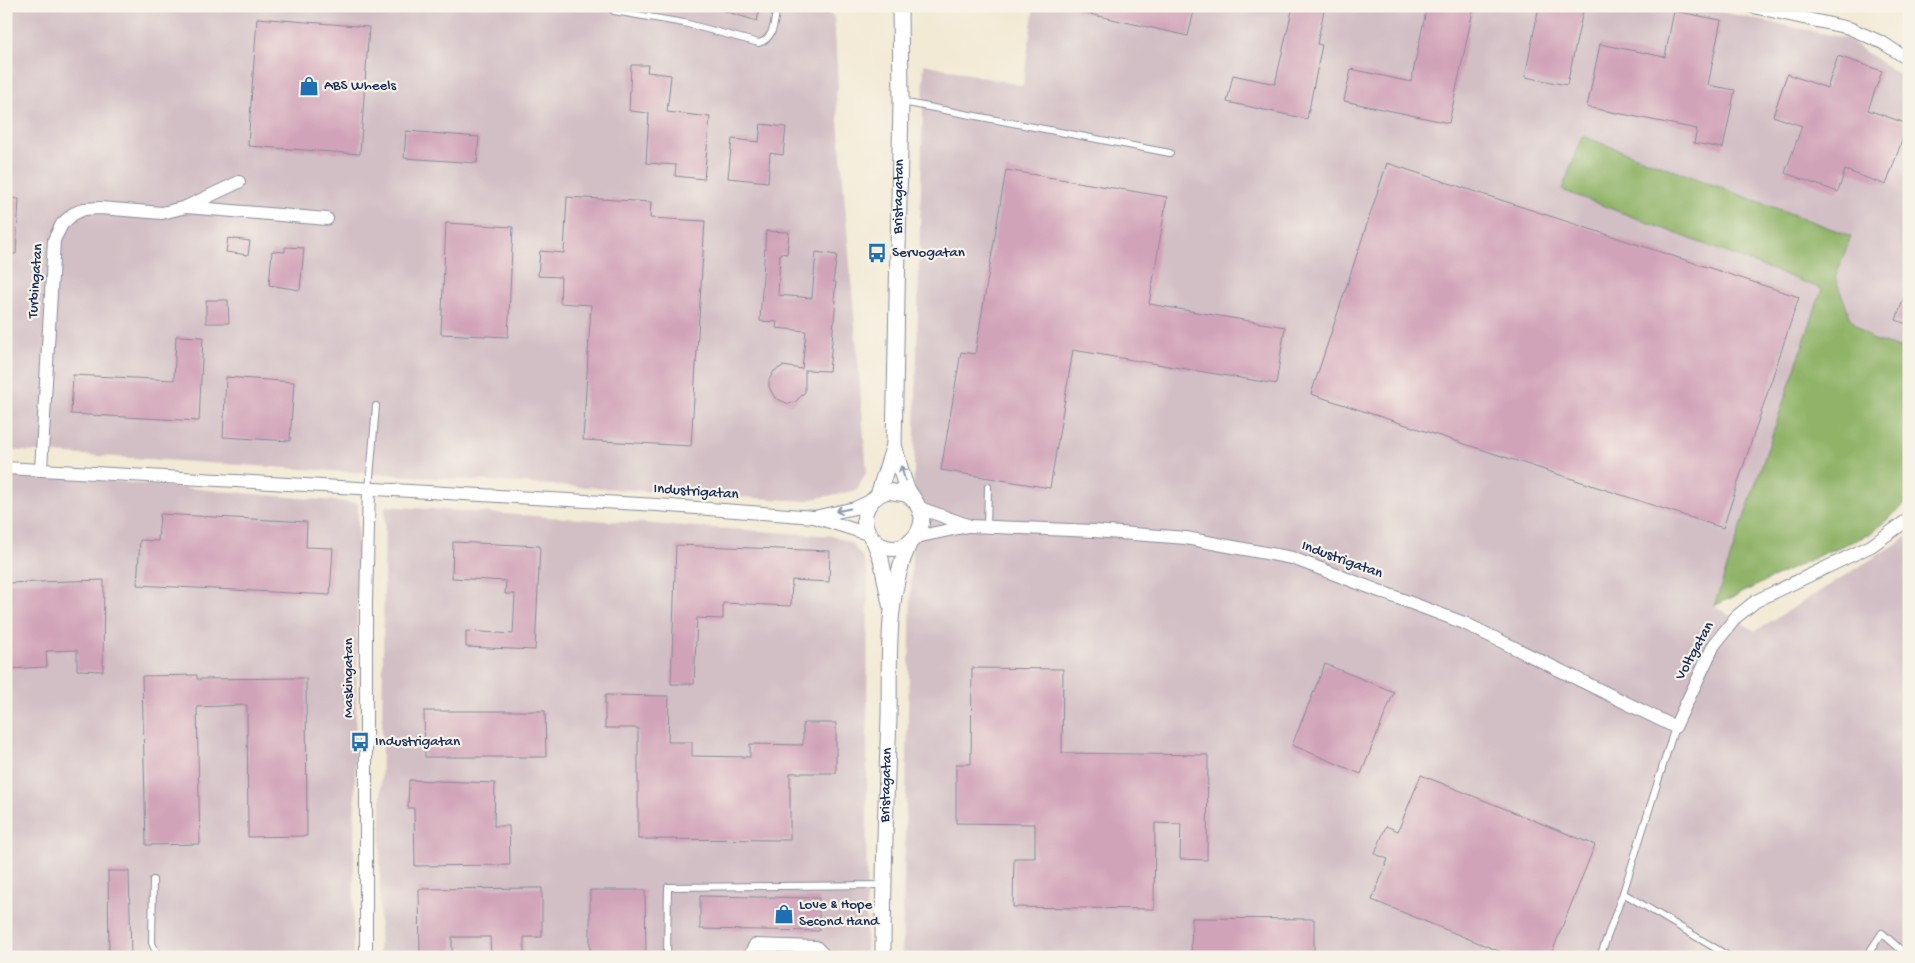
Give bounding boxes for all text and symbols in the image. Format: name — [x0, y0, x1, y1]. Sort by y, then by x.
shop icon: ABS Wheels — [298, 75, 320, 97]
place label: ABS Wheels — [324, 77, 397, 95]
street label: Bristagatan — [889, 159, 909, 235]
bus stop icon: Servogatan — [866, 242, 888, 264]
street label: Turbingatan — [24, 243, 48, 320]
place label: Servogatan — [892, 244, 965, 262]
one-way arrow — [897, 466, 907, 482]
street label: Industrigatan — [653, 480, 739, 504]
one-way arrow — [835, 506, 851, 516]
street label: Industrigatan — [1299, 537, 1385, 583]
street label: Voltgatan — [1671, 619, 1718, 684]
street label: Maskingatan — [340, 638, 358, 718]
bus stop icon: Industrigatan — [349, 731, 371, 753]
place label: Industrigatan — [375, 733, 460, 751]
street label: Bristagatan — [876, 747, 897, 824]
place label: Love & Hope Second Hand — [799, 896, 880, 931]
shop icon: Love & Hope Second Hand — [773, 903, 795, 925]

